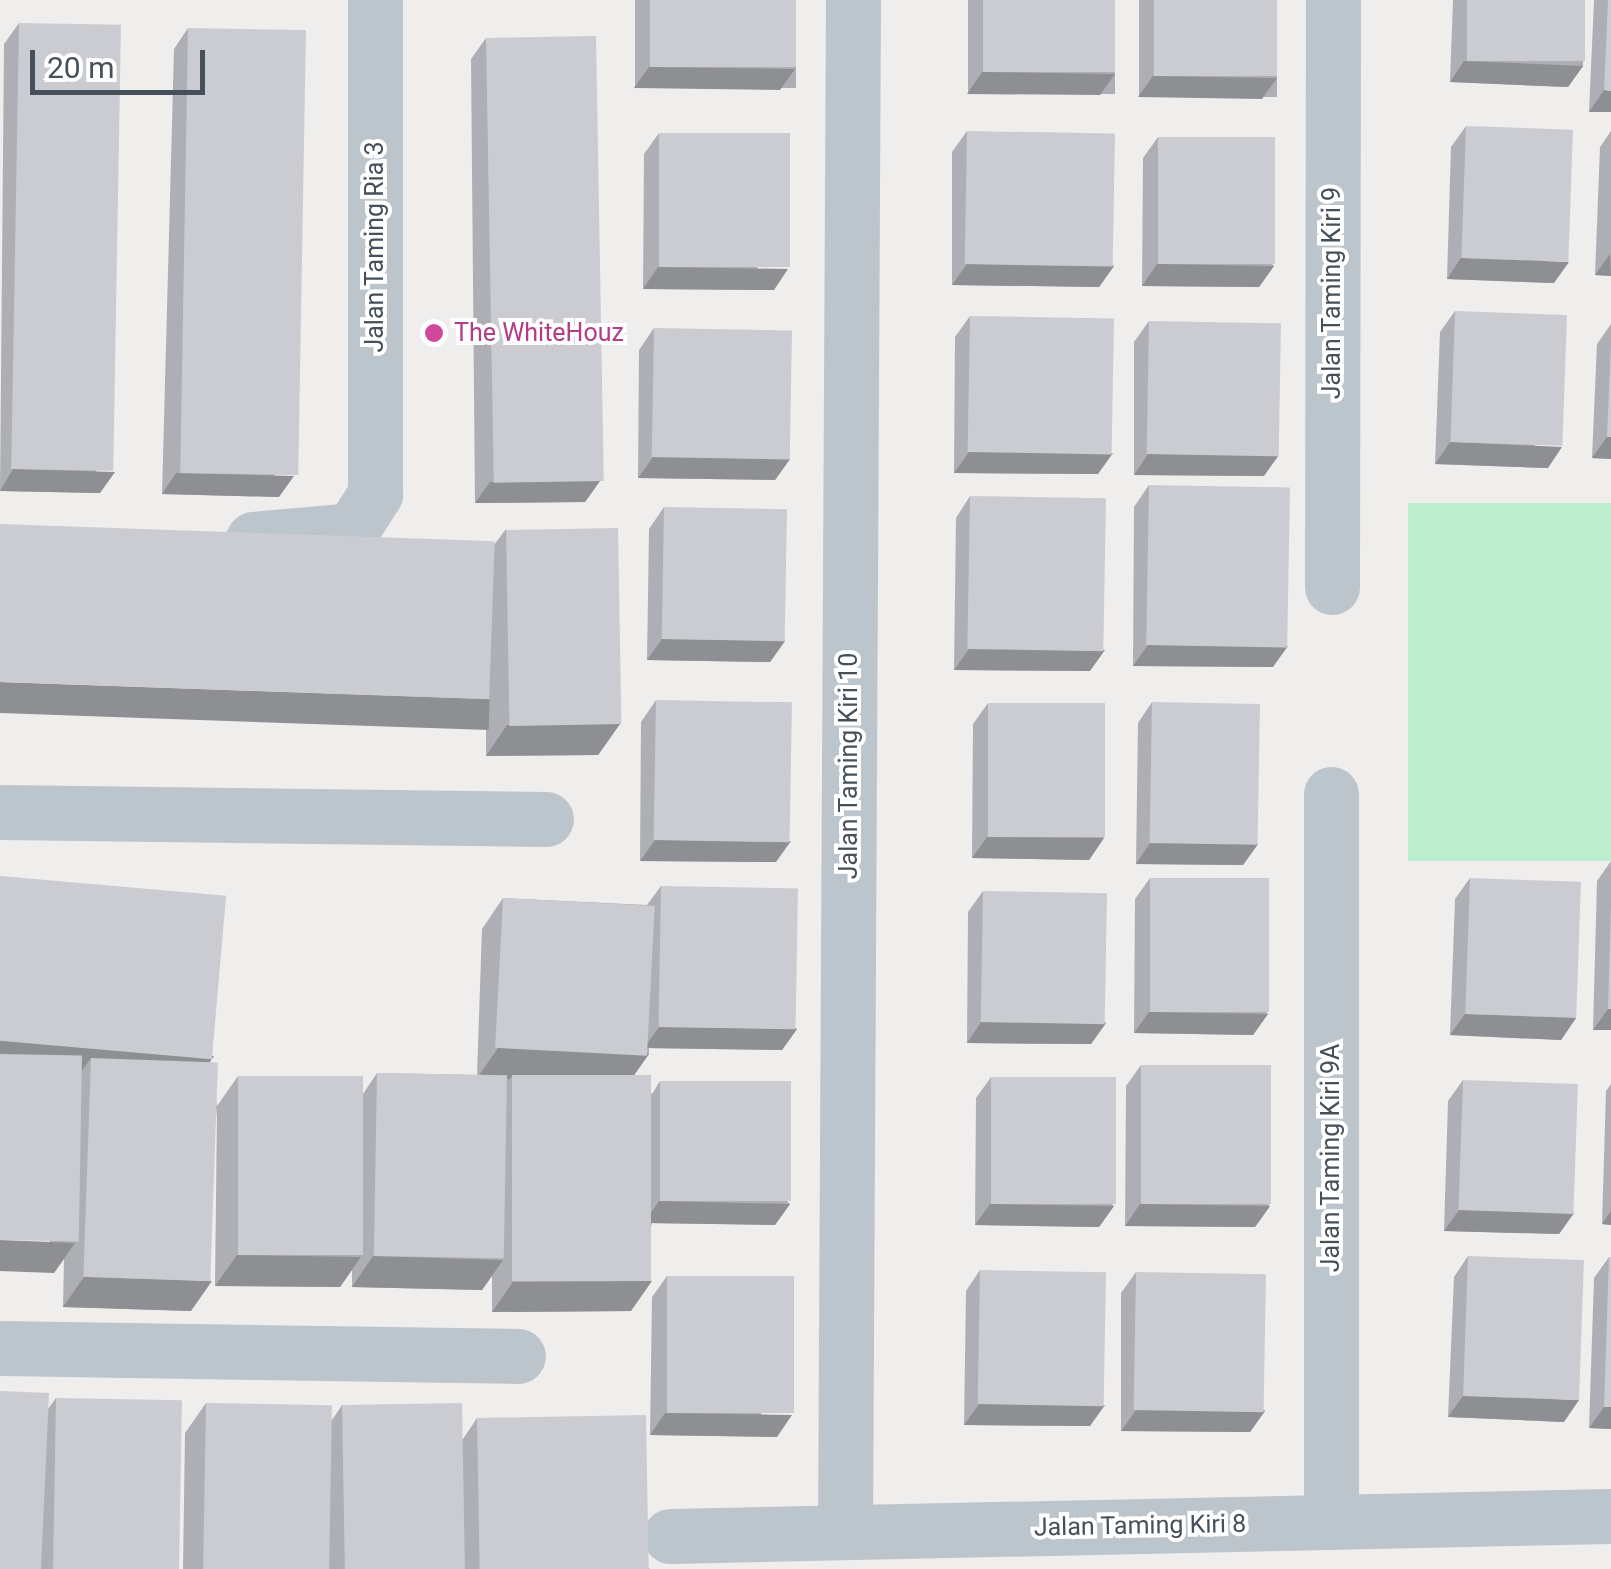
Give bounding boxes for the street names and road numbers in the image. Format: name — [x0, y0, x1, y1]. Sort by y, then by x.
street label: Jalan Taming Ria 3 — [360, 141, 390, 353]
street label: Jalan Taming Kiri 9 — [1317, 187, 1347, 399]
street label: Jalan Taming Kiri 10 — [834, 653, 864, 879]
street label: Jalan Taming Kiri 9A — [1316, 1043, 1346, 1273]
street label: Jalan Taming Kiri 8 — [1033, 1509, 1247, 1543]

